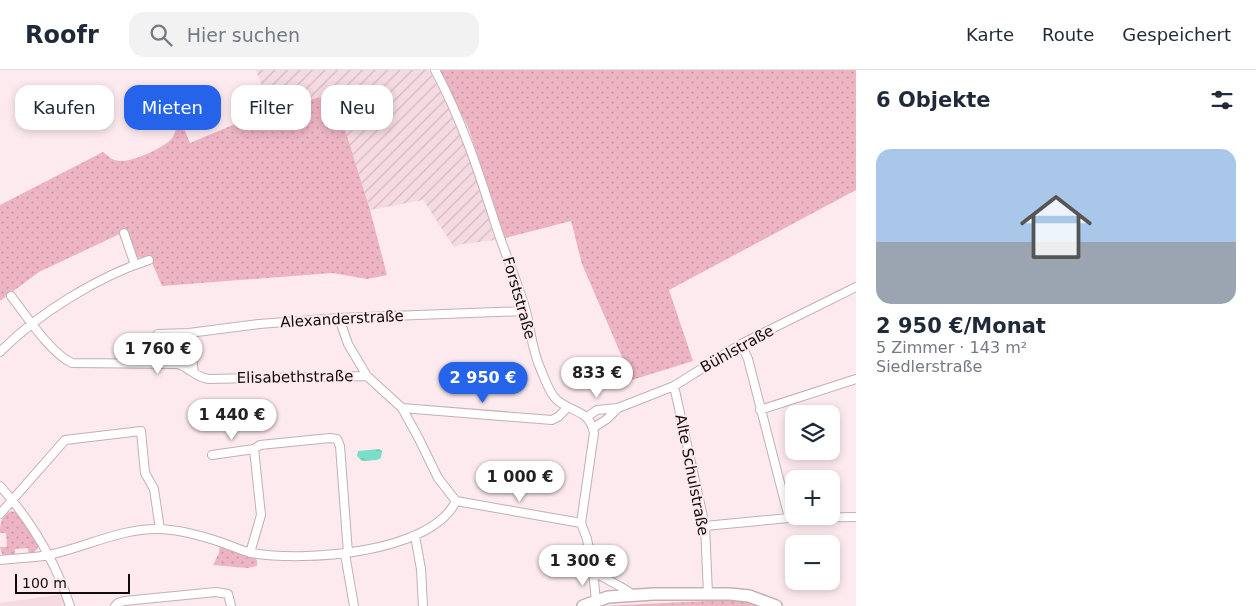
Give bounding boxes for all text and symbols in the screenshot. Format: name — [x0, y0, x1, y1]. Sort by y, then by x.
search box — [129, 12, 479, 57]
text: Roofr — [25, 21, 99, 49]
icon: search — [147, 21, 175, 49]
text: Hier suchen — [187, 24, 300, 46]
text: Karte — [966, 24, 1014, 45]
text: Route — [1042, 24, 1094, 45]
text: Gespeichert — [1122, 24, 1231, 45]
chip: Kaufen — [15, 85, 114, 130]
chip: Mieten — [124, 85, 221, 130]
chip: Filter — [231, 85, 311, 130]
chip: Neu — [321, 85, 393, 130]
icon: filters — [1208, 86, 1236, 114]
text: 6 Objekte — [876, 88, 991, 112]
icon: home — [1011, 182, 1101, 272]
street label: Forststraße — [499, 255, 539, 341]
street label: Alexanderstraße — [280, 307, 404, 331]
text: 2 950 €/Monat — [876, 314, 1046, 338]
street label: Bühlstraße — [697, 321, 777, 377]
pin: 1 760 € — [112, 332, 204, 375]
text: 5 Zimmer · 143 m² — [876, 338, 1027, 357]
text: 1 760 € — [125, 339, 191, 358]
pin: 833 € — [562, 356, 632, 399]
text: Siedlerstraße — [876, 357, 982, 376]
pin: 2 950 € — [437, 362, 529, 404]
text: 833 € — [572, 363, 622, 382]
street label: Elisabethstraße — [237, 367, 353, 387]
text: 2 950 € — [450, 368, 516, 387]
pin: 1 440 € — [186, 398, 278, 441]
text: 1 440 € — [199, 405, 265, 424]
map controls — [785, 405, 840, 590]
button: layers — [785, 405, 840, 460]
street label: Alte Schulstraße — [671, 413, 713, 537]
pin: 1 000 € — [474, 460, 566, 503]
text: 1 000 € — [487, 467, 553, 486]
button: + — [785, 470, 840, 525]
button: − — [785, 535, 840, 590]
pin: 1 300 € — [537, 544, 629, 587]
text: 1 300 € — [550, 551, 616, 570]
scale bar — [15, 571, 130, 594]
text: 100 m — [22, 575, 67, 591]

